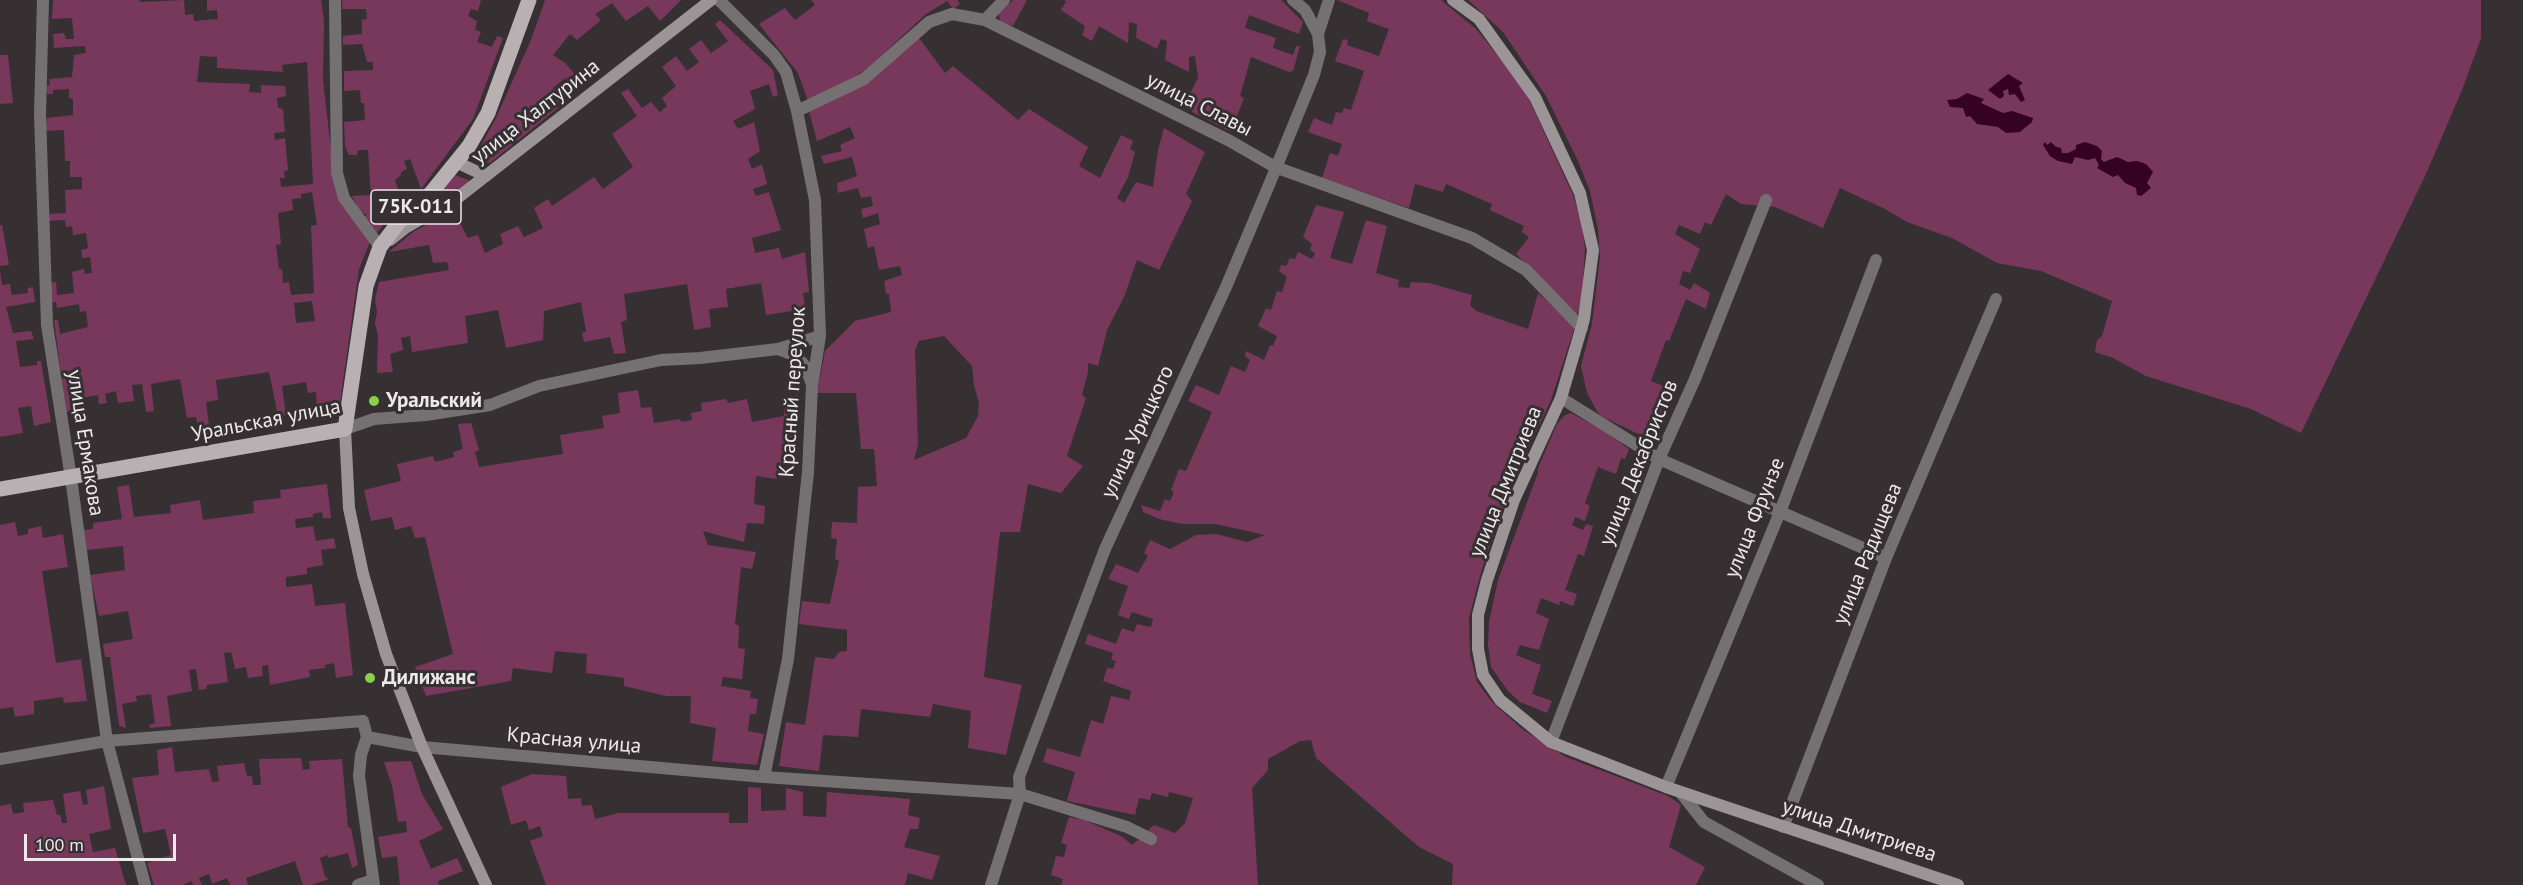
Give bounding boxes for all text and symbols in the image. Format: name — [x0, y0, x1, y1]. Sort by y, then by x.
street label: улица Халтурина — [467, 54, 605, 170]
street label: улица Славы — [1142, 68, 1256, 142]
road number: 75К-011 — [371, 190, 461, 224]
street label: Красный переулок — [774, 306, 812, 478]
street label: улица Урицкого — [1096, 362, 1180, 502]
street label: улица Ермакова — [61, 368, 109, 518]
street label: улица Декабристов — [1594, 376, 1684, 550]
place label: Уральский — [386, 388, 482, 414]
street label: Уральская улица — [189, 394, 343, 448]
marker: Уральский — [367, 394, 381, 408]
street label: улица Дмитриева — [1464, 403, 1548, 561]
street label: улица Фрунзе — [1719, 454, 1791, 582]
street label: улица Радищева — [1828, 479, 1908, 629]
place label: Дилижанс — [382, 665, 476, 691]
marker: Дилижанс — [363, 671, 377, 685]
street label: Красная улица — [506, 723, 642, 759]
street label: улица Дмитриева — [1779, 794, 1939, 868]
scale bar — [27, 822, 178, 860]
text: 100 m — [35, 833, 84, 856]

